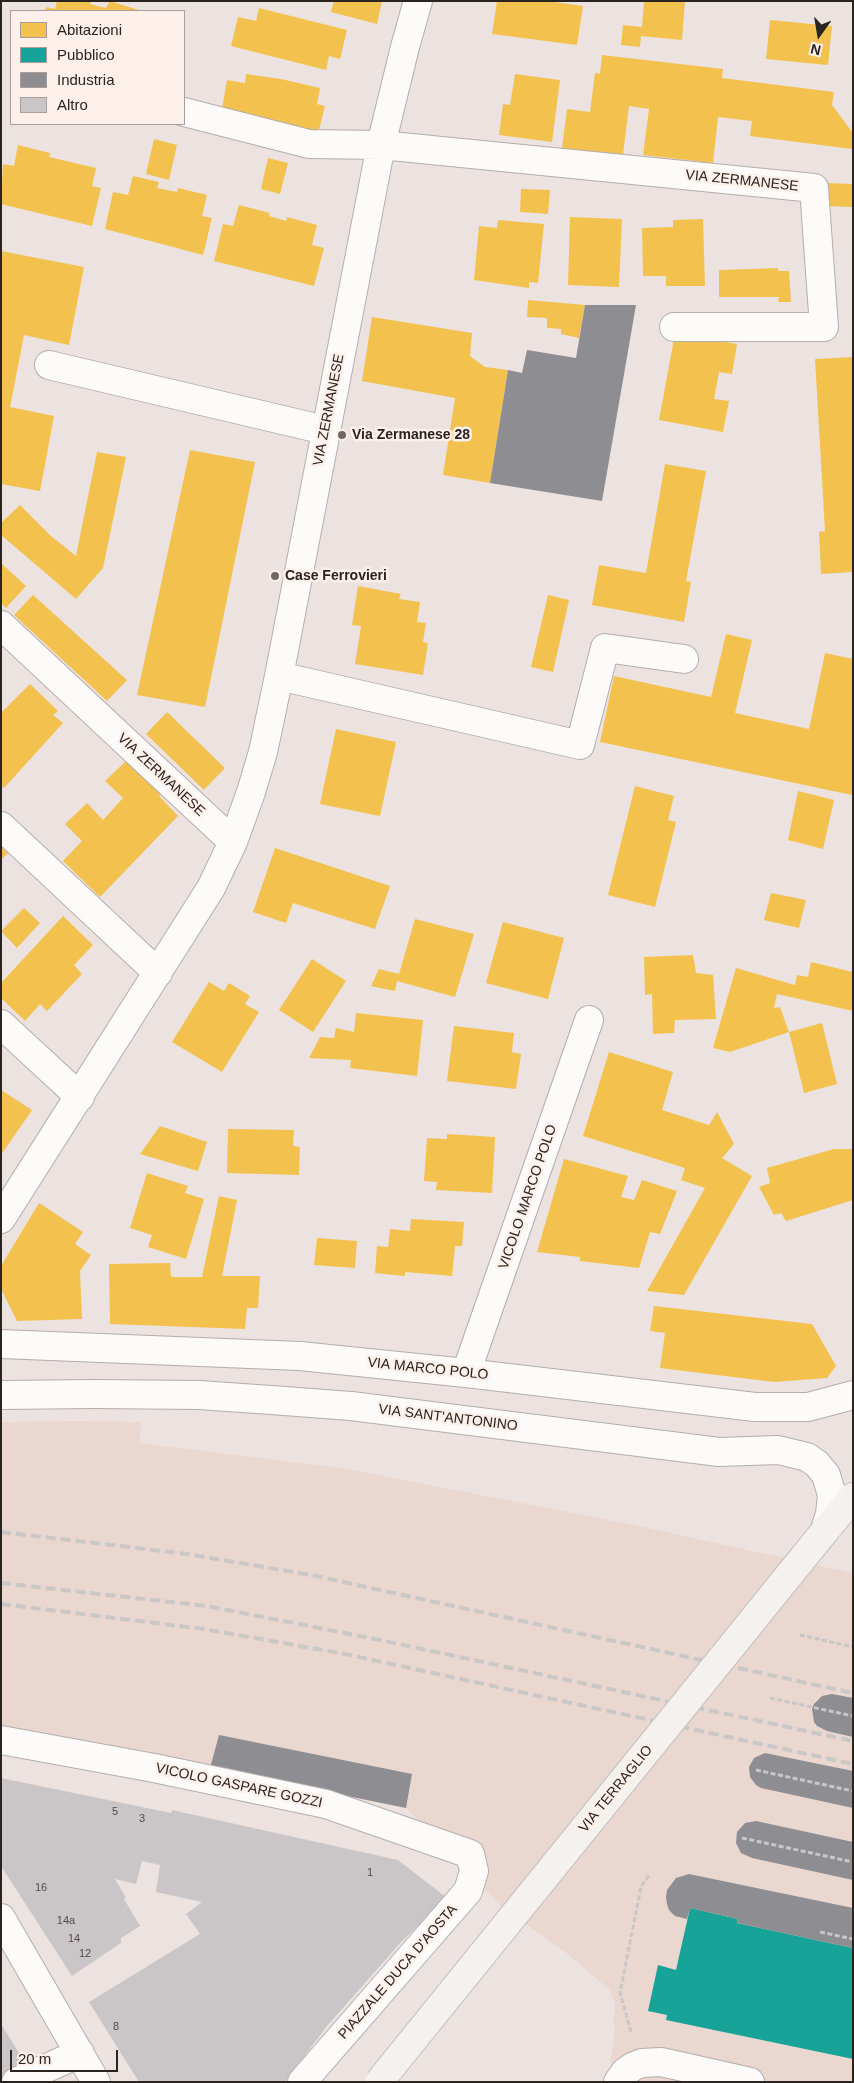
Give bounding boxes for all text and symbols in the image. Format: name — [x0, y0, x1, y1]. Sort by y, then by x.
legend — [10, 10, 185, 125]
north arrow — [794, 10, 844, 60]
text: Abitazioni — [57, 21, 122, 38]
text: N — [809, 41, 822, 59]
text: Pubblico — [57, 46, 115, 63]
text: Industria — [57, 71, 115, 88]
text: Altro — [57, 96, 88, 113]
street label: VIA ZERMANESE — [685, 167, 799, 195]
street label: VIA ZERMANESE — [310, 353, 348, 467]
place label: Via Zermanese 28 — [352, 427, 470, 443]
marker: Via Zermanese 28 — [336, 429, 348, 441]
place label: Case Ferrovieri — [285, 568, 387, 584]
marker: Case Ferrovieri — [269, 570, 281, 582]
street label: VIA ZERMANESE — [114, 730, 208, 820]
street label: VICOLO MARCO POLO — [495, 1123, 561, 1271]
street label: VIA MARCO POLO — [367, 1354, 489, 1384]
street label: VIA SANT'ANTONINO — [377, 1401, 519, 1435]
street label: VIA TERRAGLIO — [576, 1742, 656, 1836]
street label: VICOLO GASPARE GOZZI — [154, 1760, 324, 1812]
house number: 5 — [112, 1805, 118, 1819]
house number: 3 — [139, 1812, 145, 1826]
house number: 1 — [367, 1866, 373, 1880]
house number: 16 — [35, 1881, 47, 1895]
street label: PIAZZALE DUCA D'AOSTA — [335, 1901, 461, 2043]
house number: 14a — [57, 1914, 75, 1928]
house number: 14 — [68, 1932, 80, 1946]
house number: 12 — [79, 1947, 91, 1961]
house number: 8 — [113, 2020, 119, 2034]
scale bar — [12, 2040, 120, 2072]
text: 20 m — [18, 2050, 51, 2067]

